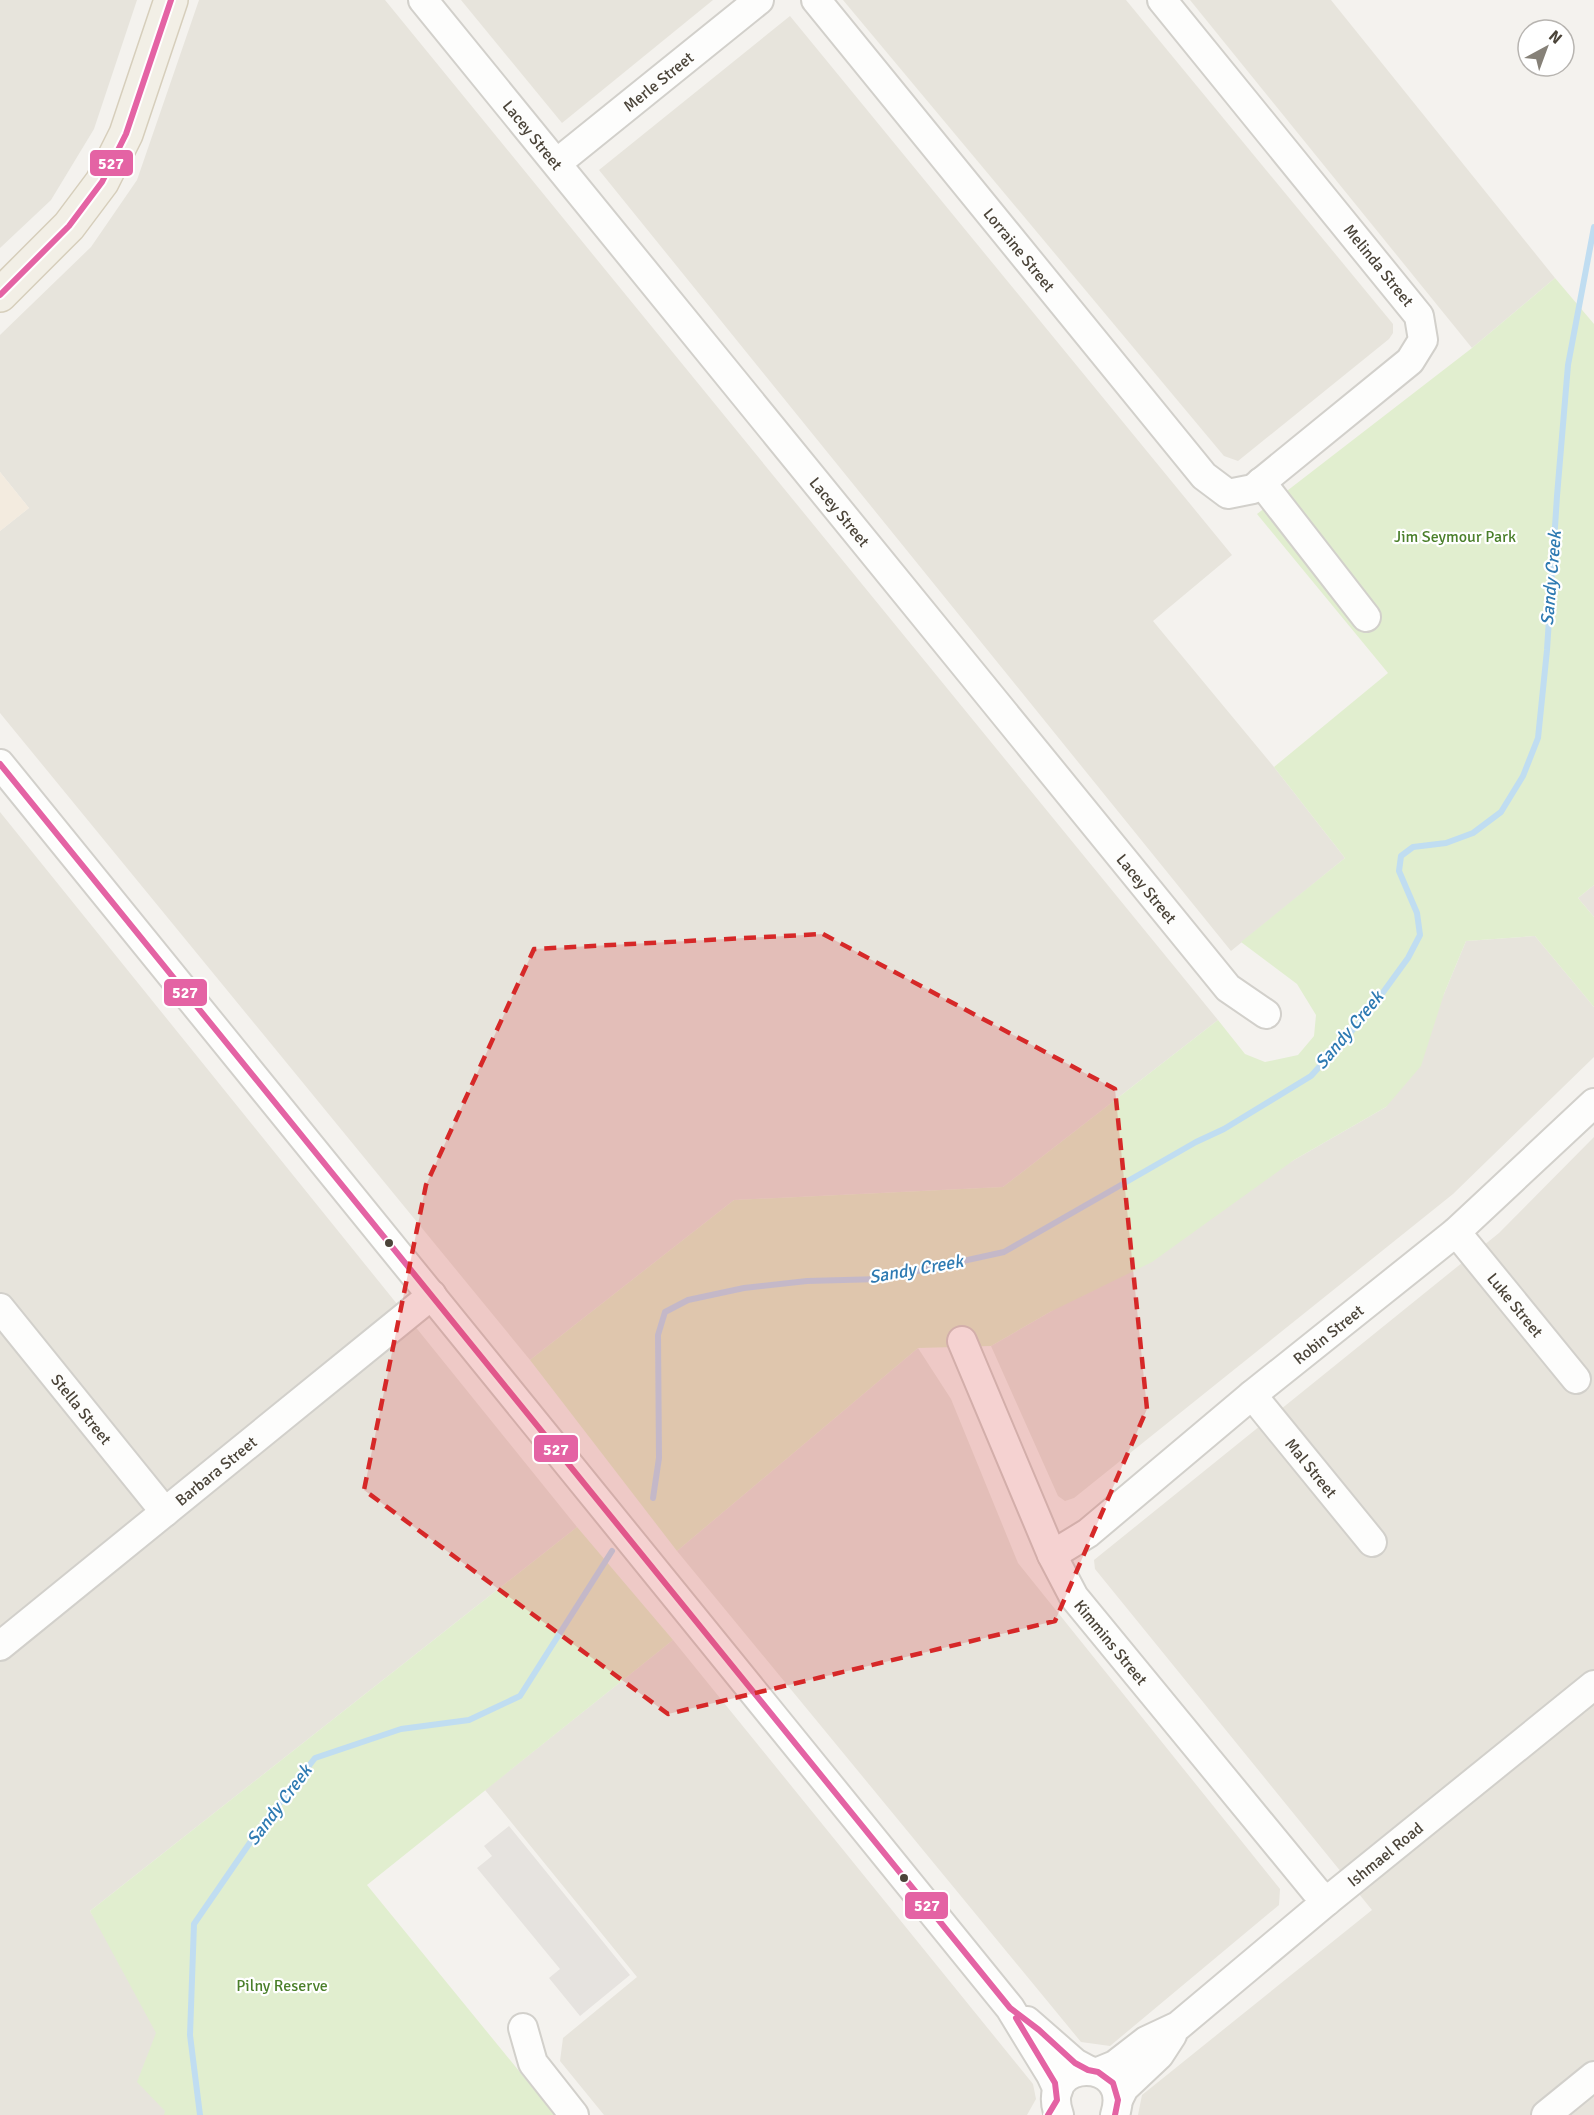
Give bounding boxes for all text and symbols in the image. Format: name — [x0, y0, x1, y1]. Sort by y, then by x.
north arrow — [1516, 18, 1576, 78]
text: N — [1544, 26, 1566, 49]
street label: Merle Street — [620, 48, 698, 117]
street label: Lacey Street — [498, 97, 567, 175]
line badge: 527 — [89, 149, 134, 177]
text: 527 — [98, 154, 124, 174]
street label: Lorraine Street — [979, 204, 1059, 297]
street label: Melinda Street — [1339, 220, 1418, 311]
street label: Lacey Street — [805, 473, 874, 552]
park label: Jim Seymour Park — [1394, 527, 1516, 547]
water label: Sandy Creek — [1536, 528, 1566, 626]
street label: Lacey Street — [1112, 850, 1181, 928]
line badge: 527 — [163, 978, 208, 1007]
text: 527 — [172, 983, 198, 1003]
water label: Sandy Creek — [1310, 985, 1389, 1073]
unlabelled marker — [383, 1237, 395, 1249]
water label: Sandy Creek — [867, 1250, 967, 1288]
street label: Luke Street — [1482, 1269, 1547, 1342]
street label: Robin Street — [1290, 1300, 1368, 1369]
street label: Stella Street — [46, 1370, 116, 1449]
street label: Barbara Street — [171, 1432, 262, 1511]
line badge: 527 — [533, 1434, 579, 1463]
street label: Mal Street — [1280, 1435, 1341, 1503]
text: 527 — [543, 1440, 569, 1460]
street label: Kimmins Street — [1069, 1596, 1152, 1690]
water label: Sandy Creek — [242, 1759, 318, 1850]
street label: Ishmael Road — [1344, 1818, 1428, 1892]
unlabelled marker — [898, 1872, 910, 1884]
line badge: 527 — [904, 1891, 949, 1920]
text: 527 — [914, 1896, 940, 1916]
park label: Pilny Reserve — [236, 1976, 328, 1996]

